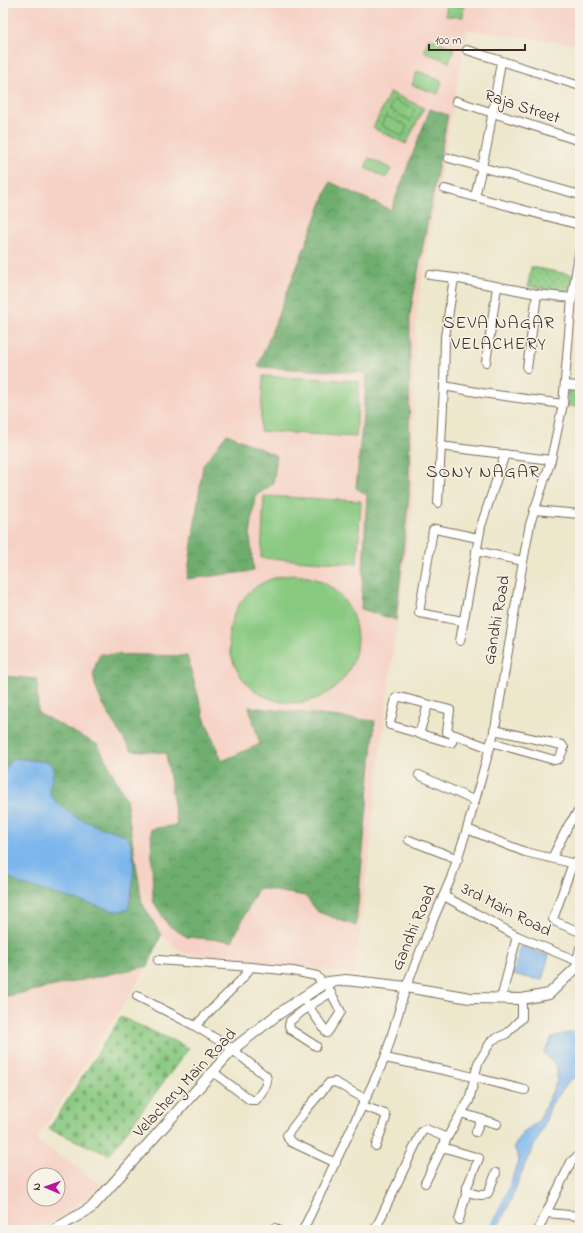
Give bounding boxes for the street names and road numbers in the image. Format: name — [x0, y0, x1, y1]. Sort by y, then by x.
street label: Raja Street — [481, 83, 563, 131]
street label: Gandhi Road — [477, 573, 517, 667]
street label: 3rd Main Road — [457, 877, 556, 944]
street label: Gandhi Road — [385, 881, 443, 974]
street label: Velachery Main Road — [127, 1022, 244, 1145]

